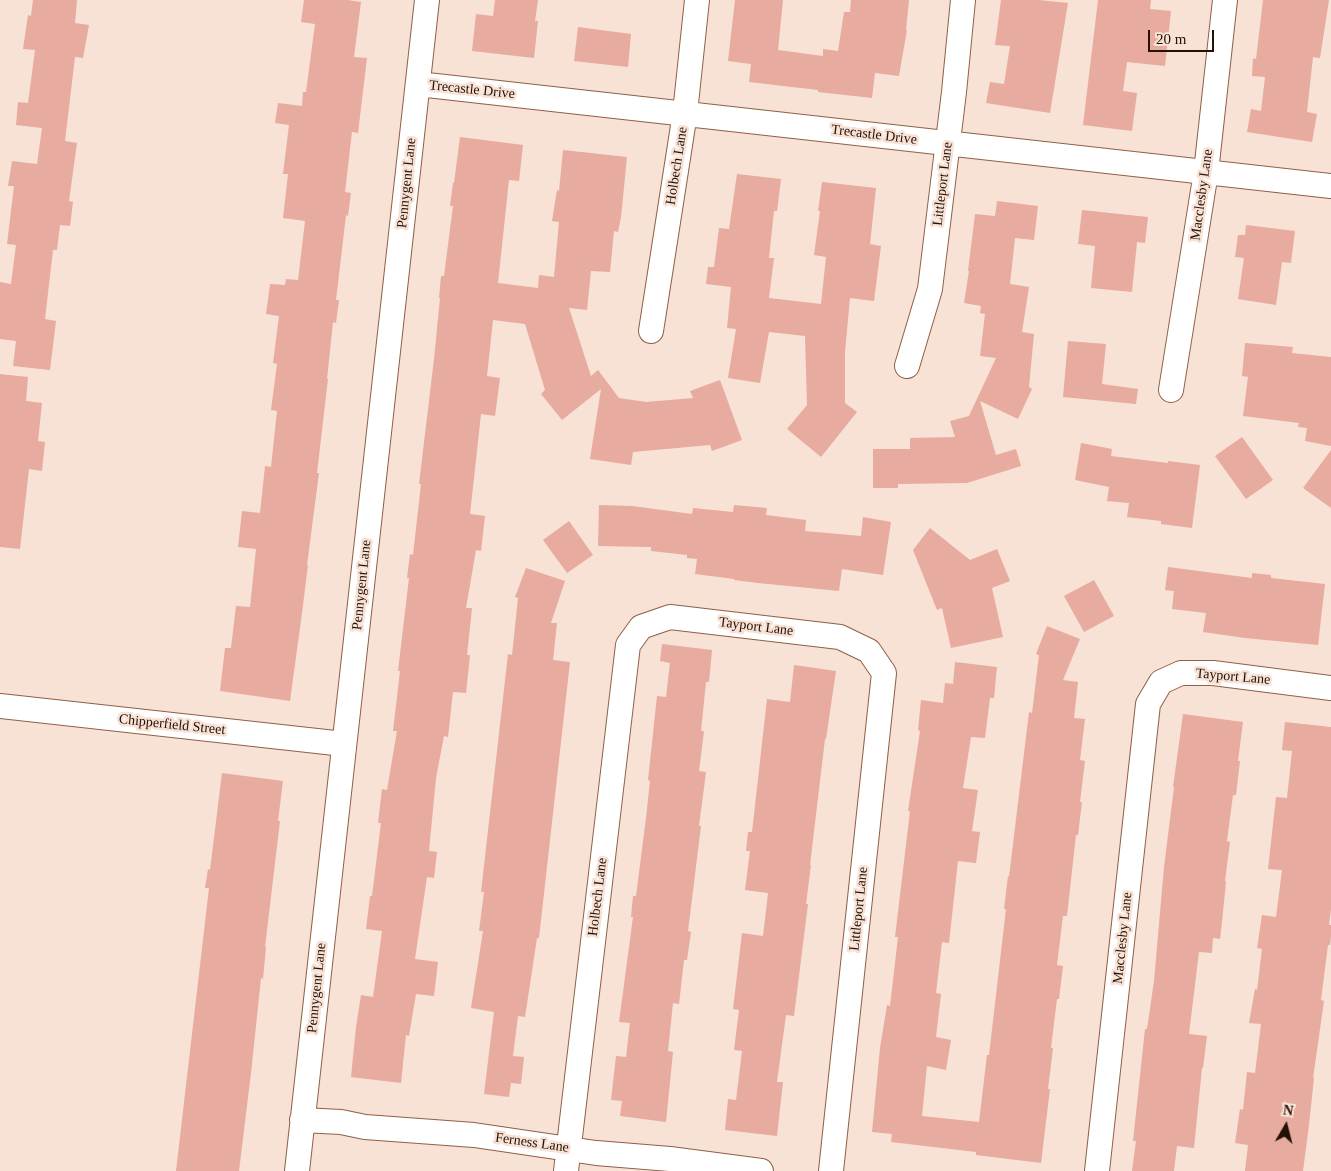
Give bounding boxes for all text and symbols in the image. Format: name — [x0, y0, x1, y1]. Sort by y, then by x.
scale bar — [1151, 20, 1217, 52]
text: 20 m — [1156, 31, 1186, 47]
street label: Trecastle Drive — [428, 77, 516, 103]
street label: Trecastle Drive — [830, 121, 918, 149]
street label: Holbech Lane — [663, 126, 691, 206]
street label: Pennygent Lane — [394, 137, 420, 229]
street label: Littleport Lane — [930, 141, 956, 227]
street label: Macclesby Lane — [1187, 148, 1217, 242]
street label: Pennygent Lane — [349, 539, 375, 631]
street label: Tayport Lane — [718, 614, 794, 640]
street label: Tayport Lane — [1195, 665, 1271, 689]
street label: Chipperfield Street — [118, 711, 226, 739]
street label: Holbech Lane — [585, 857, 611, 937]
street label: Littleport Lane — [846, 866, 872, 952]
street label: Macclesby Lane — [1110, 891, 1136, 985]
street label: Pennygent Lane — [304, 942, 330, 1034]
north arrow — [1261, 1101, 1311, 1151]
text: N — [1282, 1103, 1294, 1119]
street label: Ferness Lane — [494, 1130, 570, 1156]

